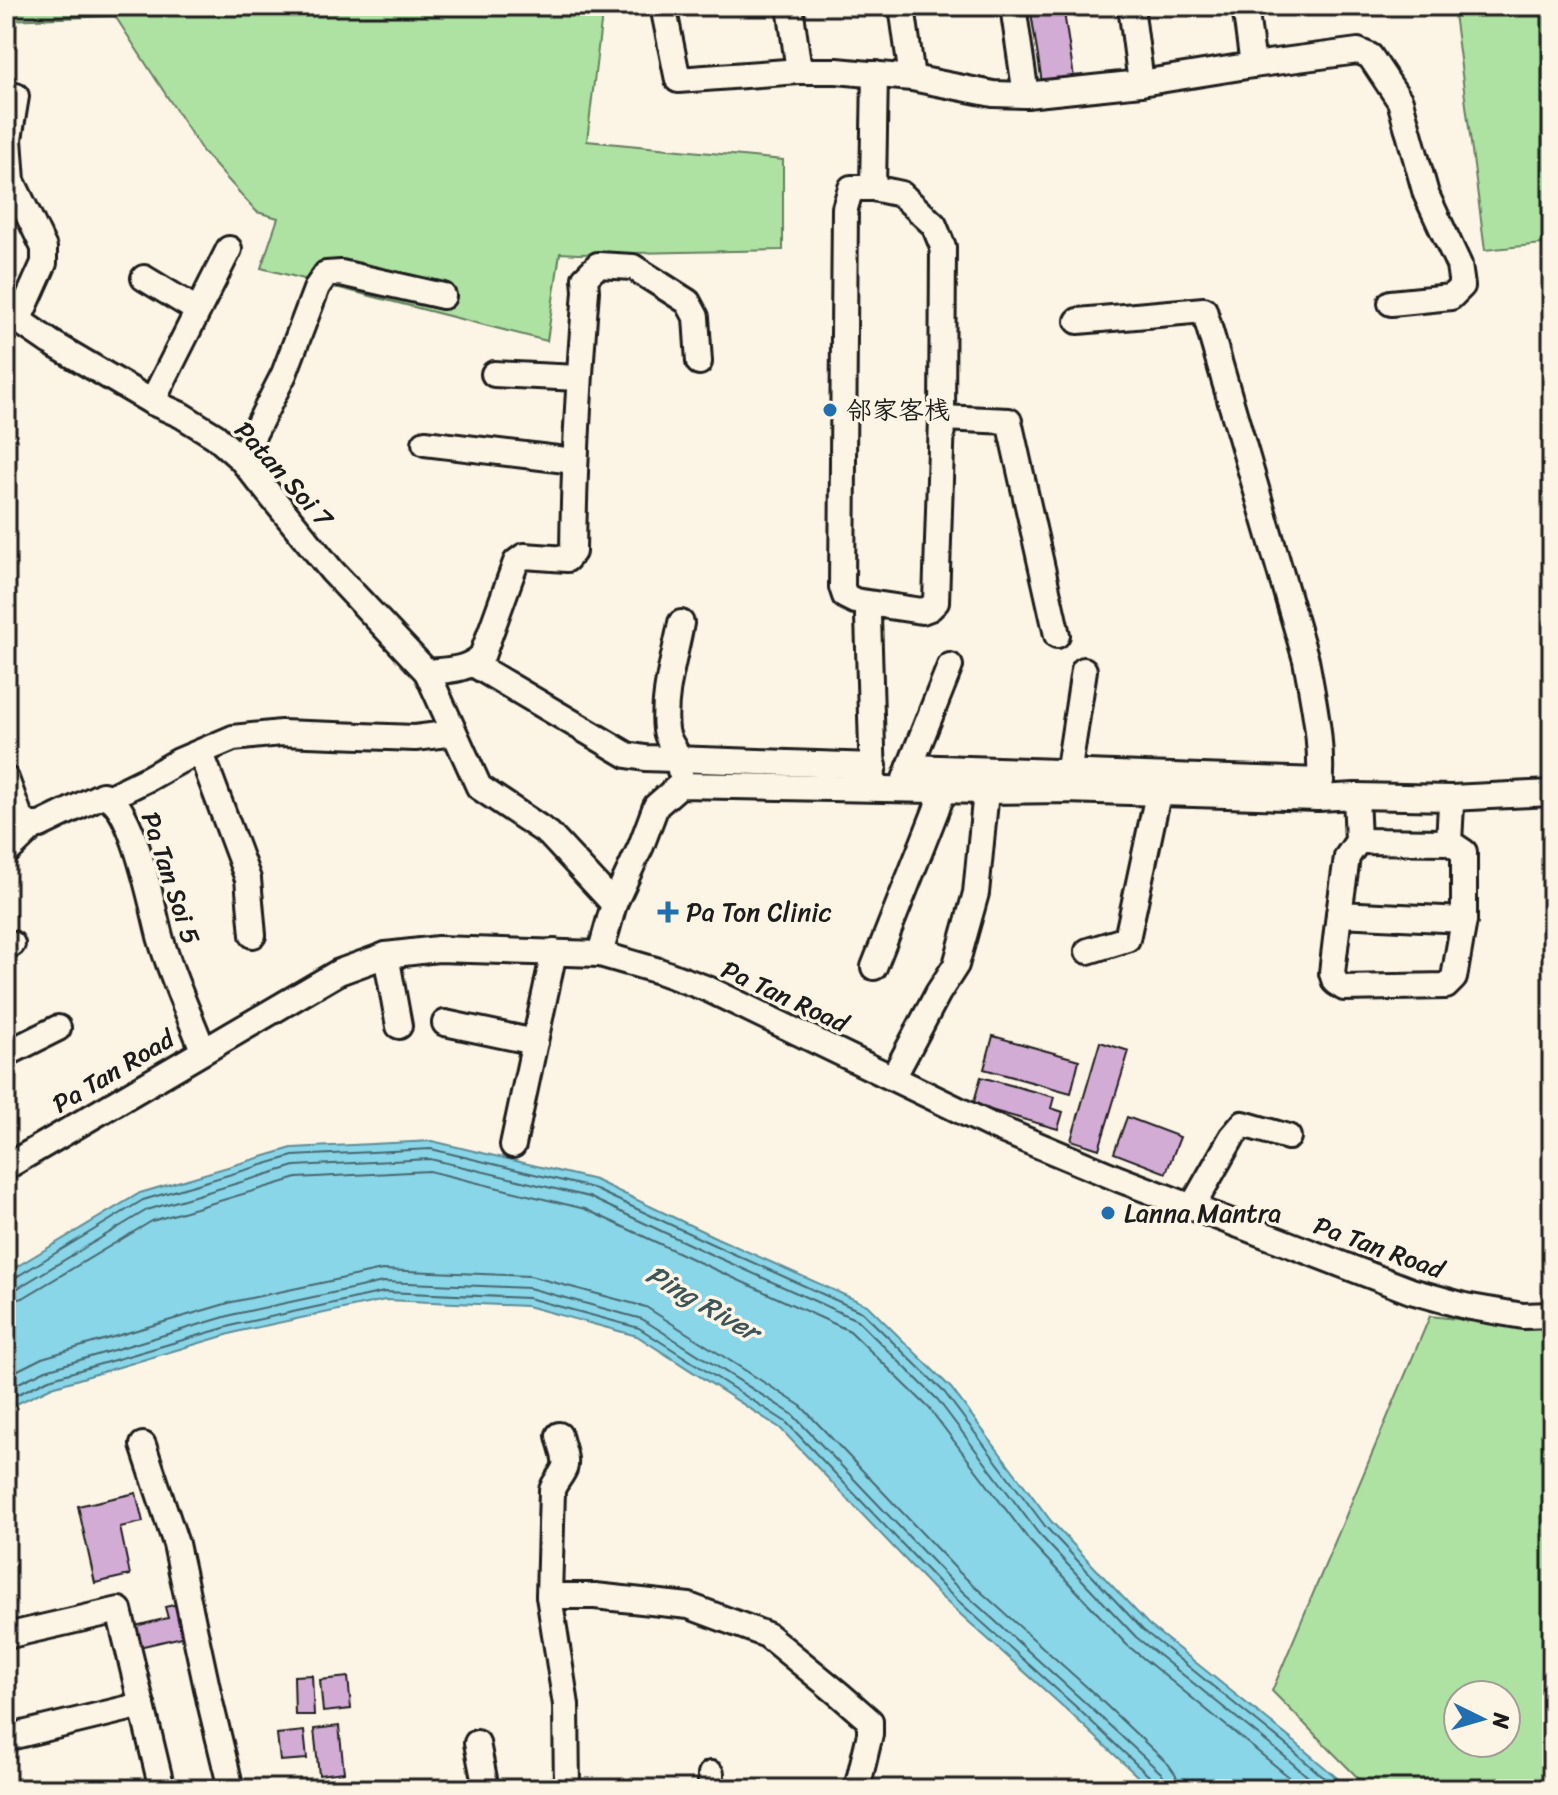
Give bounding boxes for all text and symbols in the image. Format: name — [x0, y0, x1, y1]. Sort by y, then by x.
place label: 邻家客栈 — [846, 387, 950, 433]
marker: 邻家客栈 — [821, 401, 839, 419]
street label: Patan Soi 7 — [223, 410, 347, 540]
street label: Pa Tan Soi 5 — [128, 806, 214, 951]
place label: Pa Ton Clinic — [686, 889, 831, 935]
marker: Pa Ton Clinic — [657, 901, 679, 923]
street label: Pa Tan Road — [714, 946, 858, 1047]
street label: Pa Tan Road — [43, 1015, 185, 1126]
place label: Lanna Mantra — [1124, 1190, 1281, 1236]
street label: Pa Tan Road — [1307, 1202, 1453, 1293]
marker: Lanna Mantra — [1099, 1204, 1117, 1222]
water label: Ping River — [637, 1250, 773, 1357]
north arrow — [1442, 1679, 1522, 1759]
text: N — [1481, 1710, 1522, 1731]

